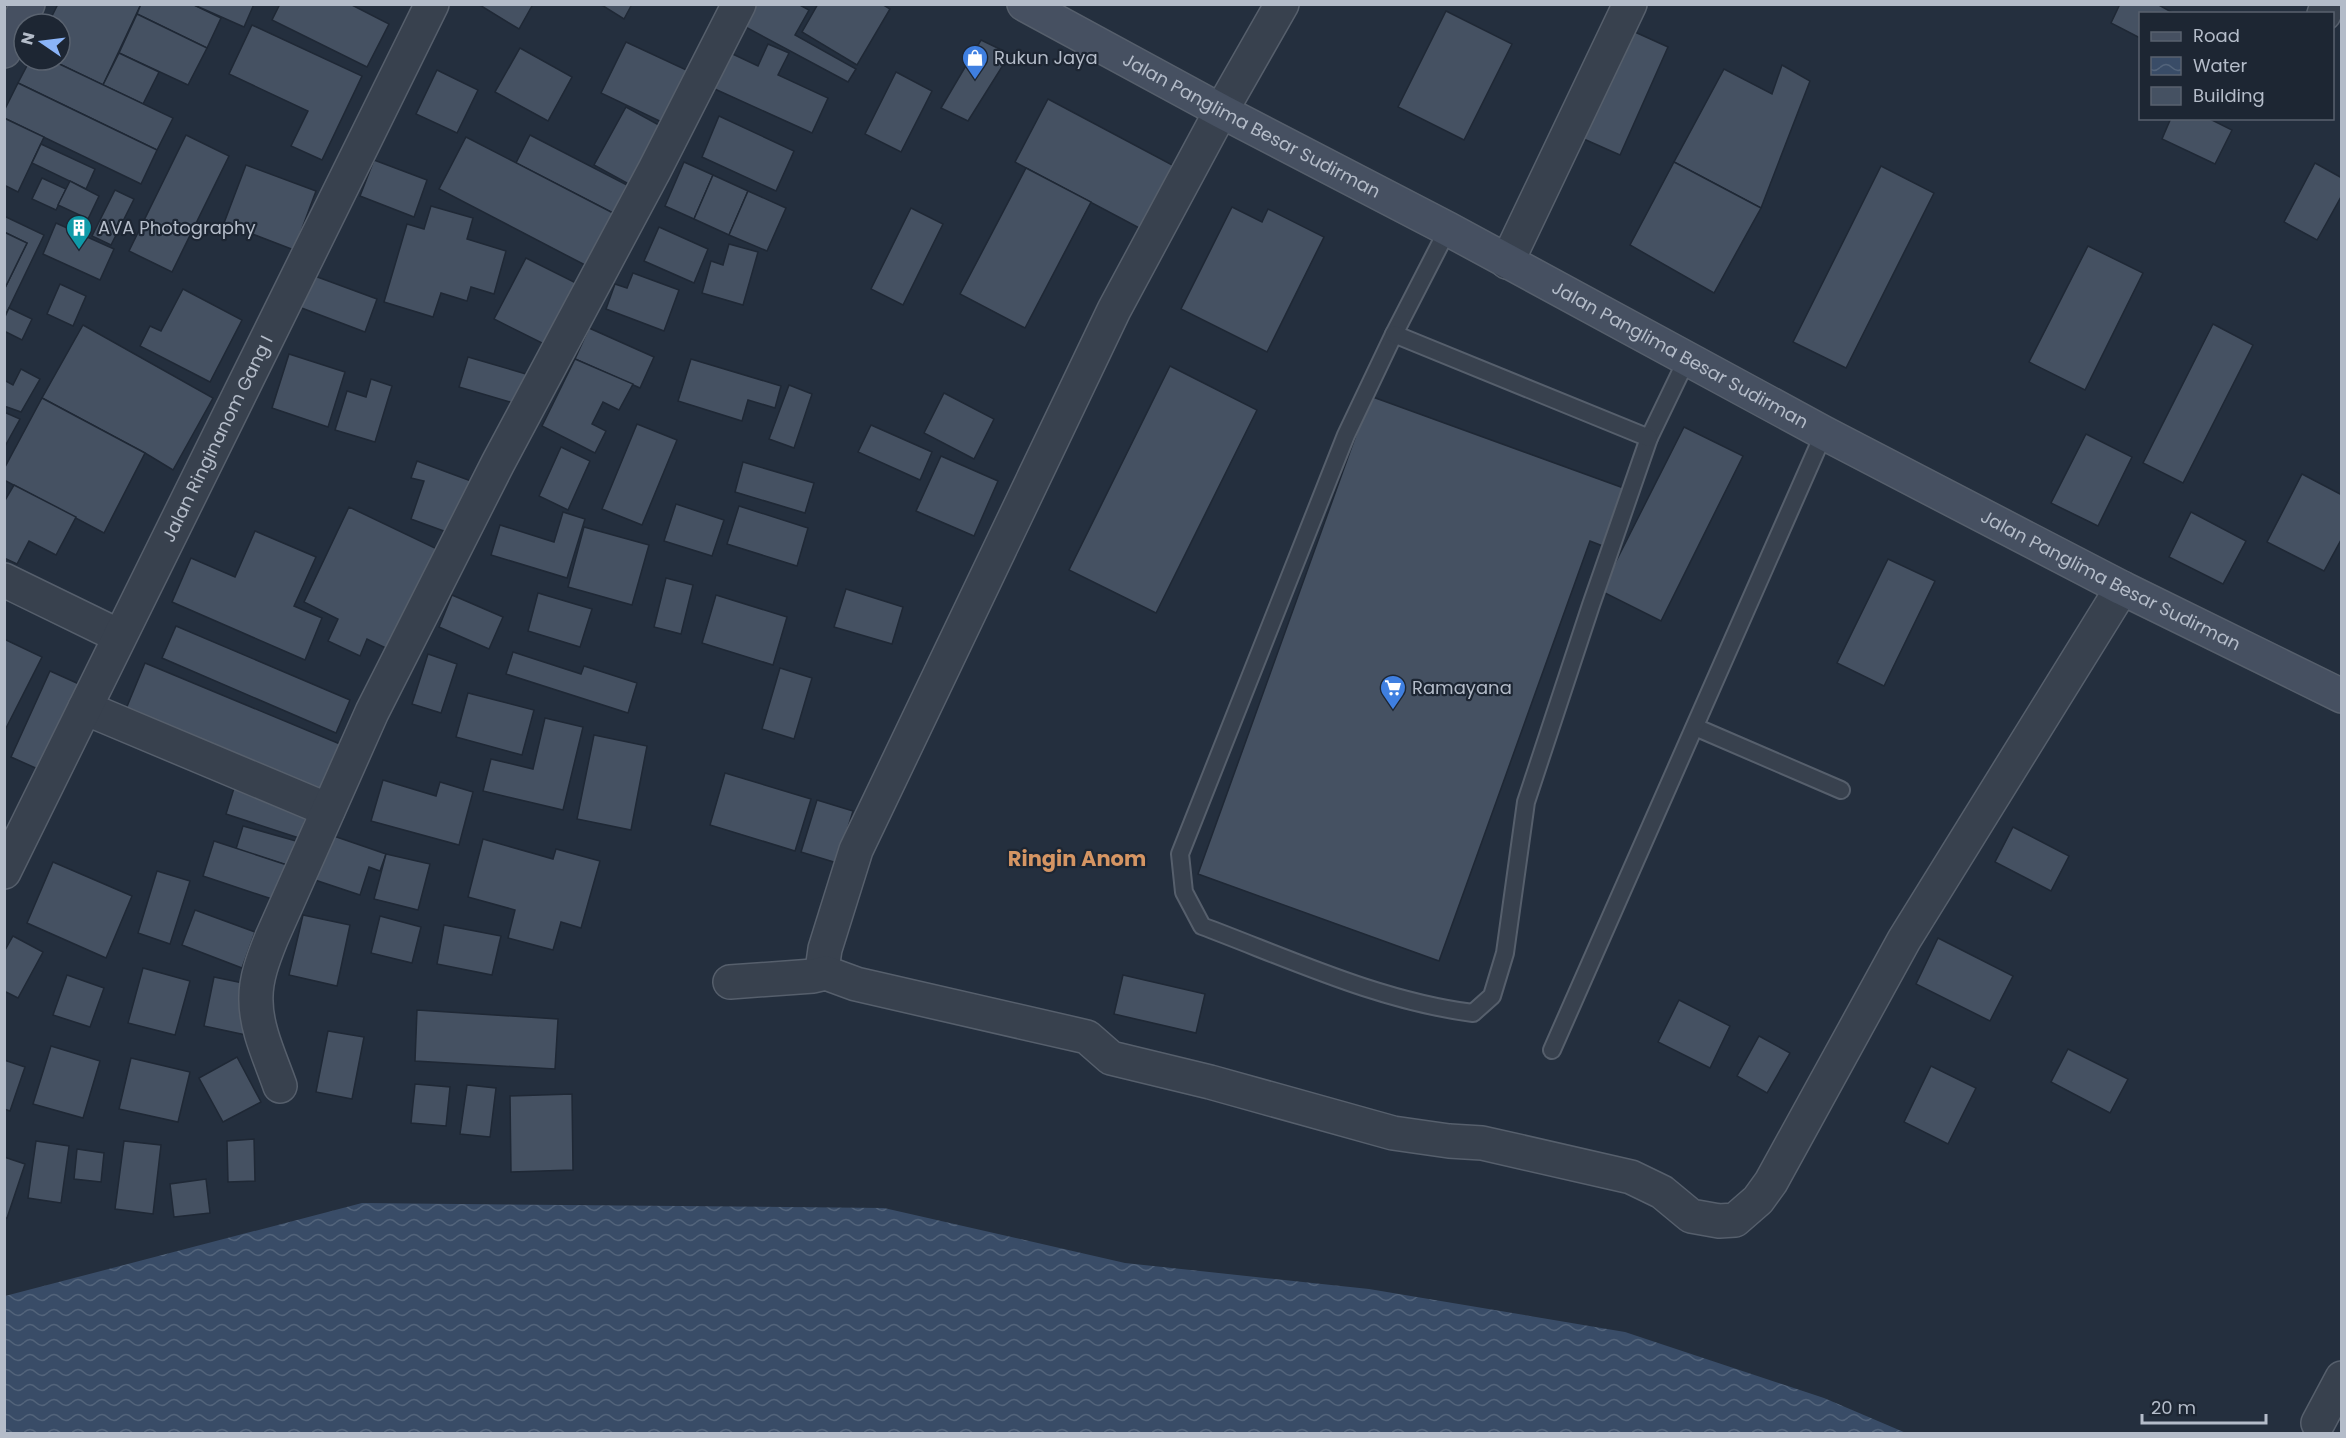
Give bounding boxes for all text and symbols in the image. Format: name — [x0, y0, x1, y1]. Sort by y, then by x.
north arrow — [12, 12, 72, 72]
legend — [2139, 12, 2334, 120]
text: Road — [2193, 23, 2240, 48]
text: N — [15, 30, 41, 47]
shop icon: Rukun Jaya — [960, 43, 990, 81]
place label: Rukun Jaya — [994, 45, 1098, 70]
street label: Jalan Panglima Besar Sudirman — [1118, 47, 1385, 204]
text: Water — [2193, 53, 2247, 78]
text: Building — [2193, 83, 2265, 108]
building icon: AVA Photography — [64, 213, 94, 251]
place label: AVA Photography — [98, 215, 256, 240]
street label: Jalan Panglima Besar Sudirman — [1548, 275, 1813, 434]
street label: Jalan Ringinanom Gang I — [156, 331, 279, 546]
street label: Jalan Panglima Besar Sudirman — [1976, 504, 2245, 656]
supermarket icon: Ramayana — [1378, 673, 1408, 711]
place label: Ramayana — [1412, 675, 1512, 700]
district label: Ringin Anom — [1008, 844, 1146, 873]
scale bar — [2142, 1387, 2266, 1425]
text: 20 m — [2151, 1395, 2196, 1420]

